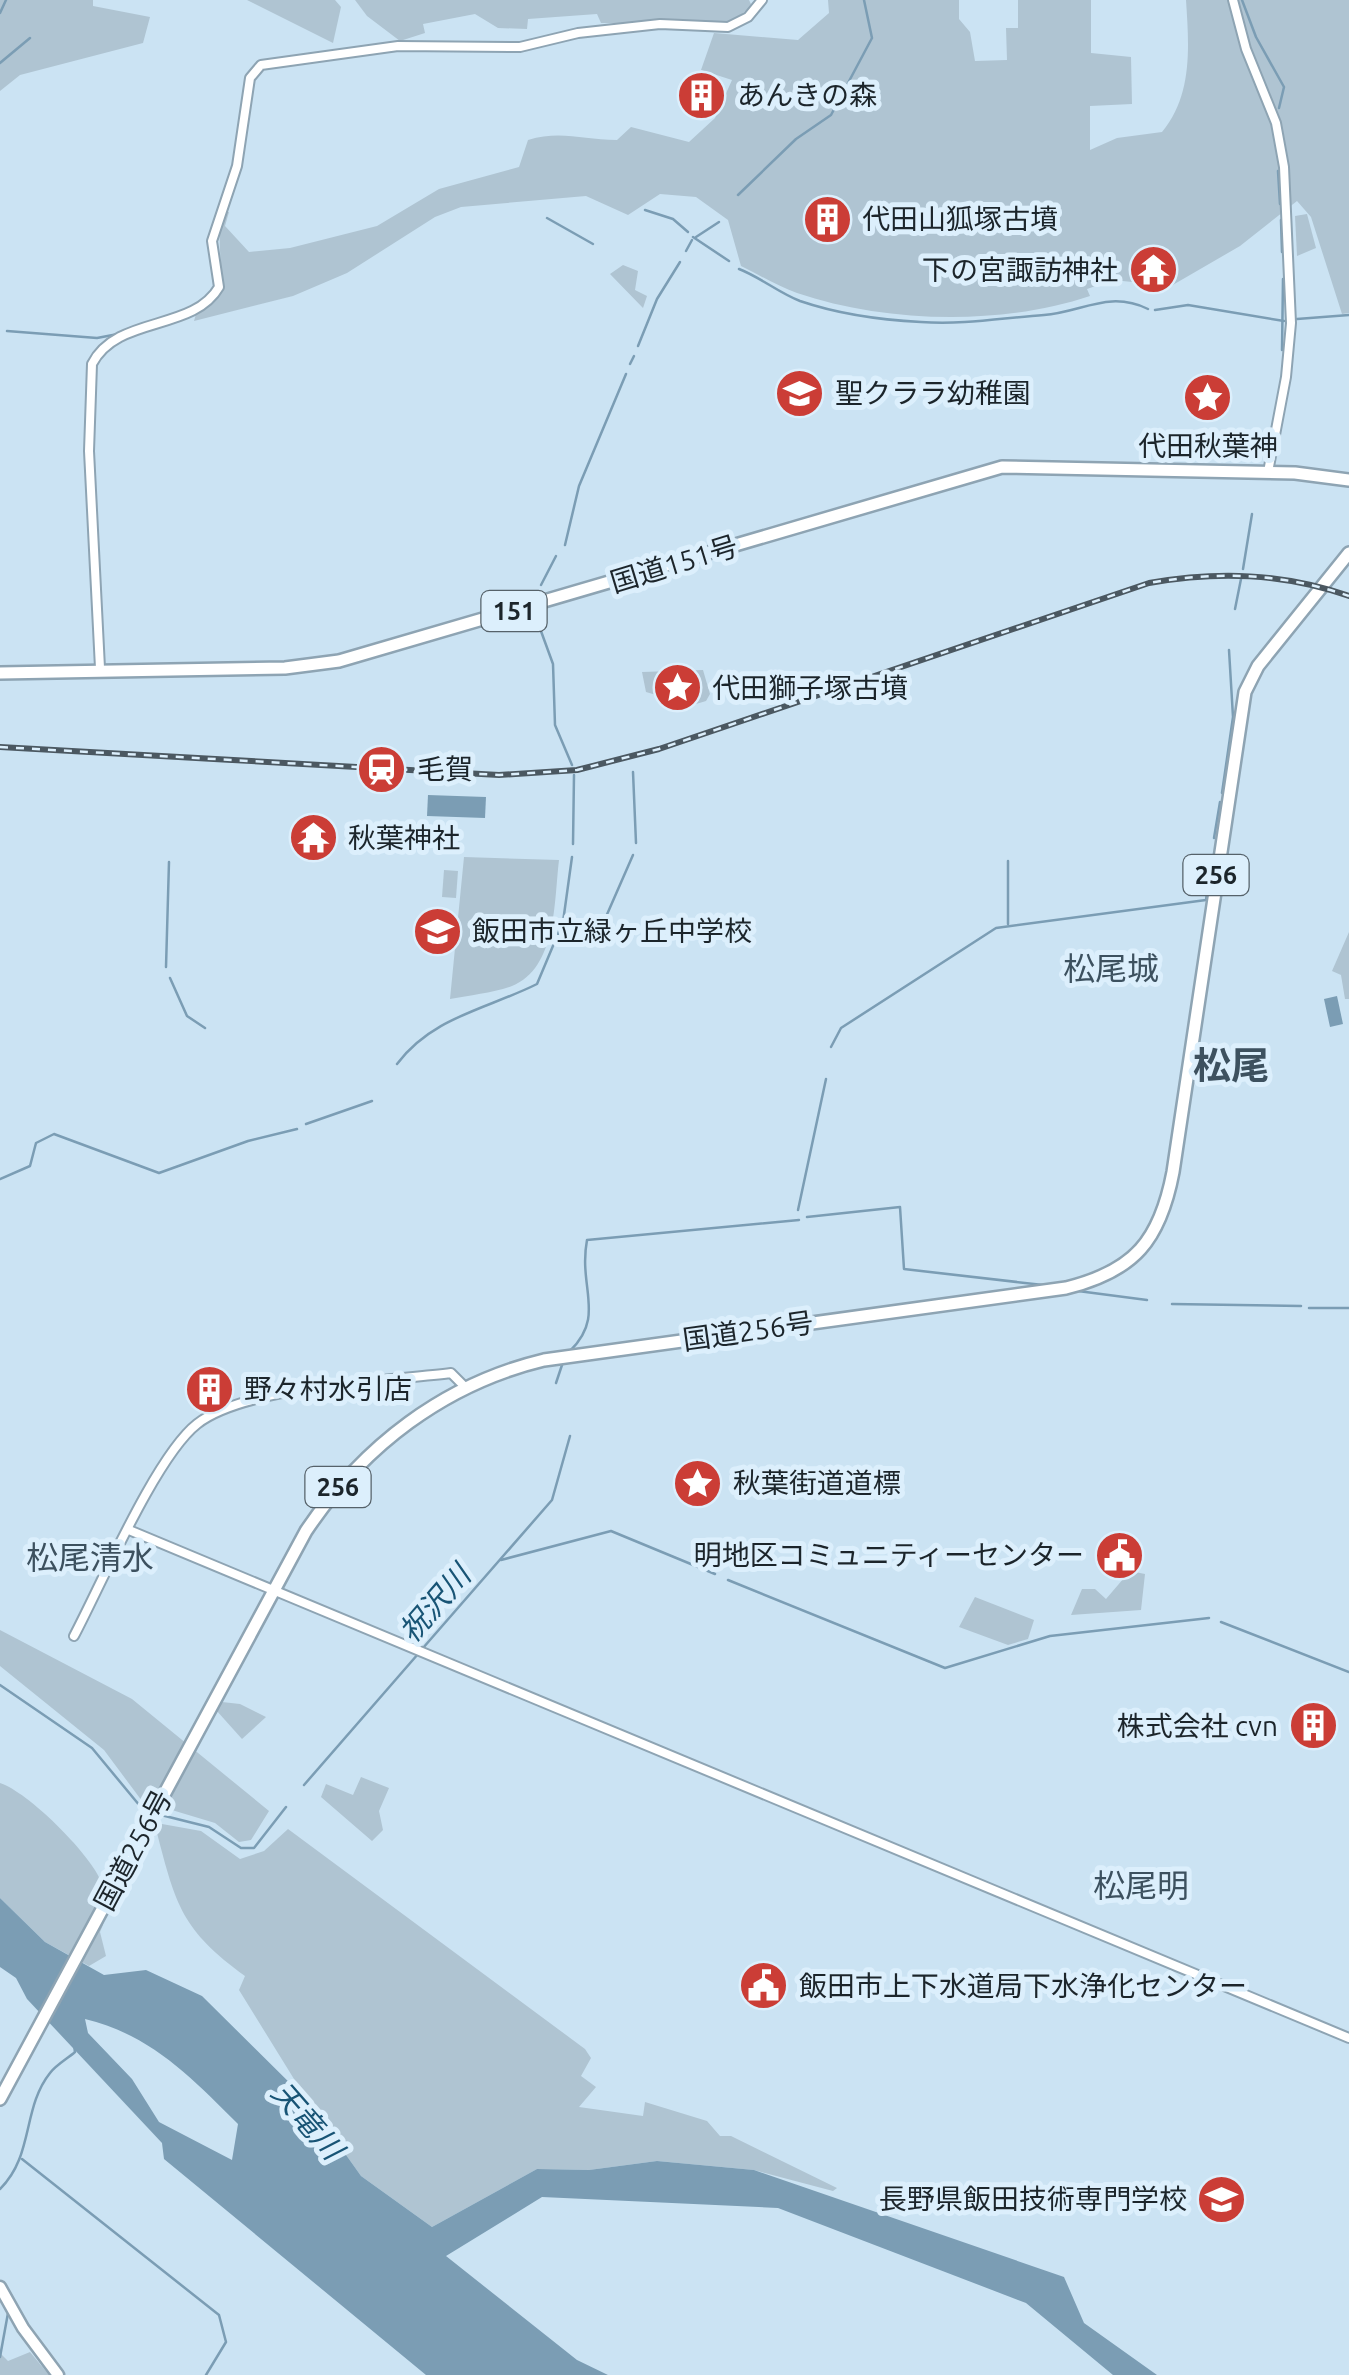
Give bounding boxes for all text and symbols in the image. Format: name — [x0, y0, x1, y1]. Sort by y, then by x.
building icon: あんきの森 — [676, 69, 728, 121]
place label: あんきの森 — [737, 79, 877, 110]
building icon: 代田山狐塚古墳 — [801, 193, 853, 245]
place label: 代田山狐塚古墳 — [862, 203, 1058, 234]
temple icon: 下の宮諏訪神社 — [1127, 244, 1179, 296]
place label: 下の宮諏訪神社 — [922, 254, 1118, 285]
school or university icon: 聖クララ幼稚園 — [774, 367, 826, 419]
place icon: 代田秋葉神 — [1182, 372, 1234, 424]
place label: 聖クララ幼稚園 — [835, 377, 1031, 408]
place label: 代田秋葉神 — [1138, 430, 1278, 461]
street label: 国道151号 — [606, 529, 741, 598]
road number: 151 — [482, 591, 546, 631]
place icon: 代田獅子塚古墳 — [651, 662, 703, 714]
place label: 代田獅子塚古墳 — [712, 672, 908, 703]
station icon: 毛賀 — [356, 743, 408, 795]
place label: 毛賀 — [417, 753, 473, 784]
temple icon: 秋葉神社 — [287, 812, 339, 864]
place label: 秋葉神社 — [348, 822, 460, 853]
road number: 256 — [1184, 855, 1248, 895]
school or university icon: 飯田市立緑ヶ丘中学校 — [411, 905, 463, 957]
place label: 飯田市立緑ヶ丘中学校 — [472, 915, 752, 946]
district label: 松尾城 — [1063, 950, 1159, 986]
district label: 松尾 — [1193, 1044, 1269, 1086]
street label: 国道256号 — [681, 1306, 815, 1355]
building icon: 野々村水引店 — [183, 1363, 235, 1415]
place label: 野々村水引店 — [244, 1373, 412, 1404]
place icon: 秋葉街道道標 — [672, 1457, 724, 1509]
road number: 256 — [306, 1467, 370, 1507]
place label: 秋葉街道道標 — [733, 1467, 901, 1498]
public building icon: 明地区コミュニティーセンター — [1093, 1529, 1145, 1581]
district label: 松尾清水 — [26, 1539, 154, 1575]
place label: 明地区コミュニティーセンター — [694, 1539, 1084, 1570]
water label: 祝沢川 — [392, 1556, 479, 1648]
building icon: 株式会社 cvn — [1287, 1700, 1339, 1752]
place label: 株式会社 cvn — [1117, 1710, 1278, 1741]
street label: 国道256号 — [88, 1784, 177, 1915]
district label: 松尾明 — [1093, 1867, 1189, 1903]
public building icon: 飯田市上下水道局下水浄化センター — [738, 1960, 790, 2012]
place label: 飯田市上下水道局下水浄化センター — [799, 1970, 1247, 2001]
water label: 天竜川 — [265, 2075, 352, 2168]
school or university icon: 長野県飯田技術専門学校 — [1196, 2173, 1248, 2225]
place label: 長野県飯田技術専門学校 — [879, 2183, 1187, 2214]

